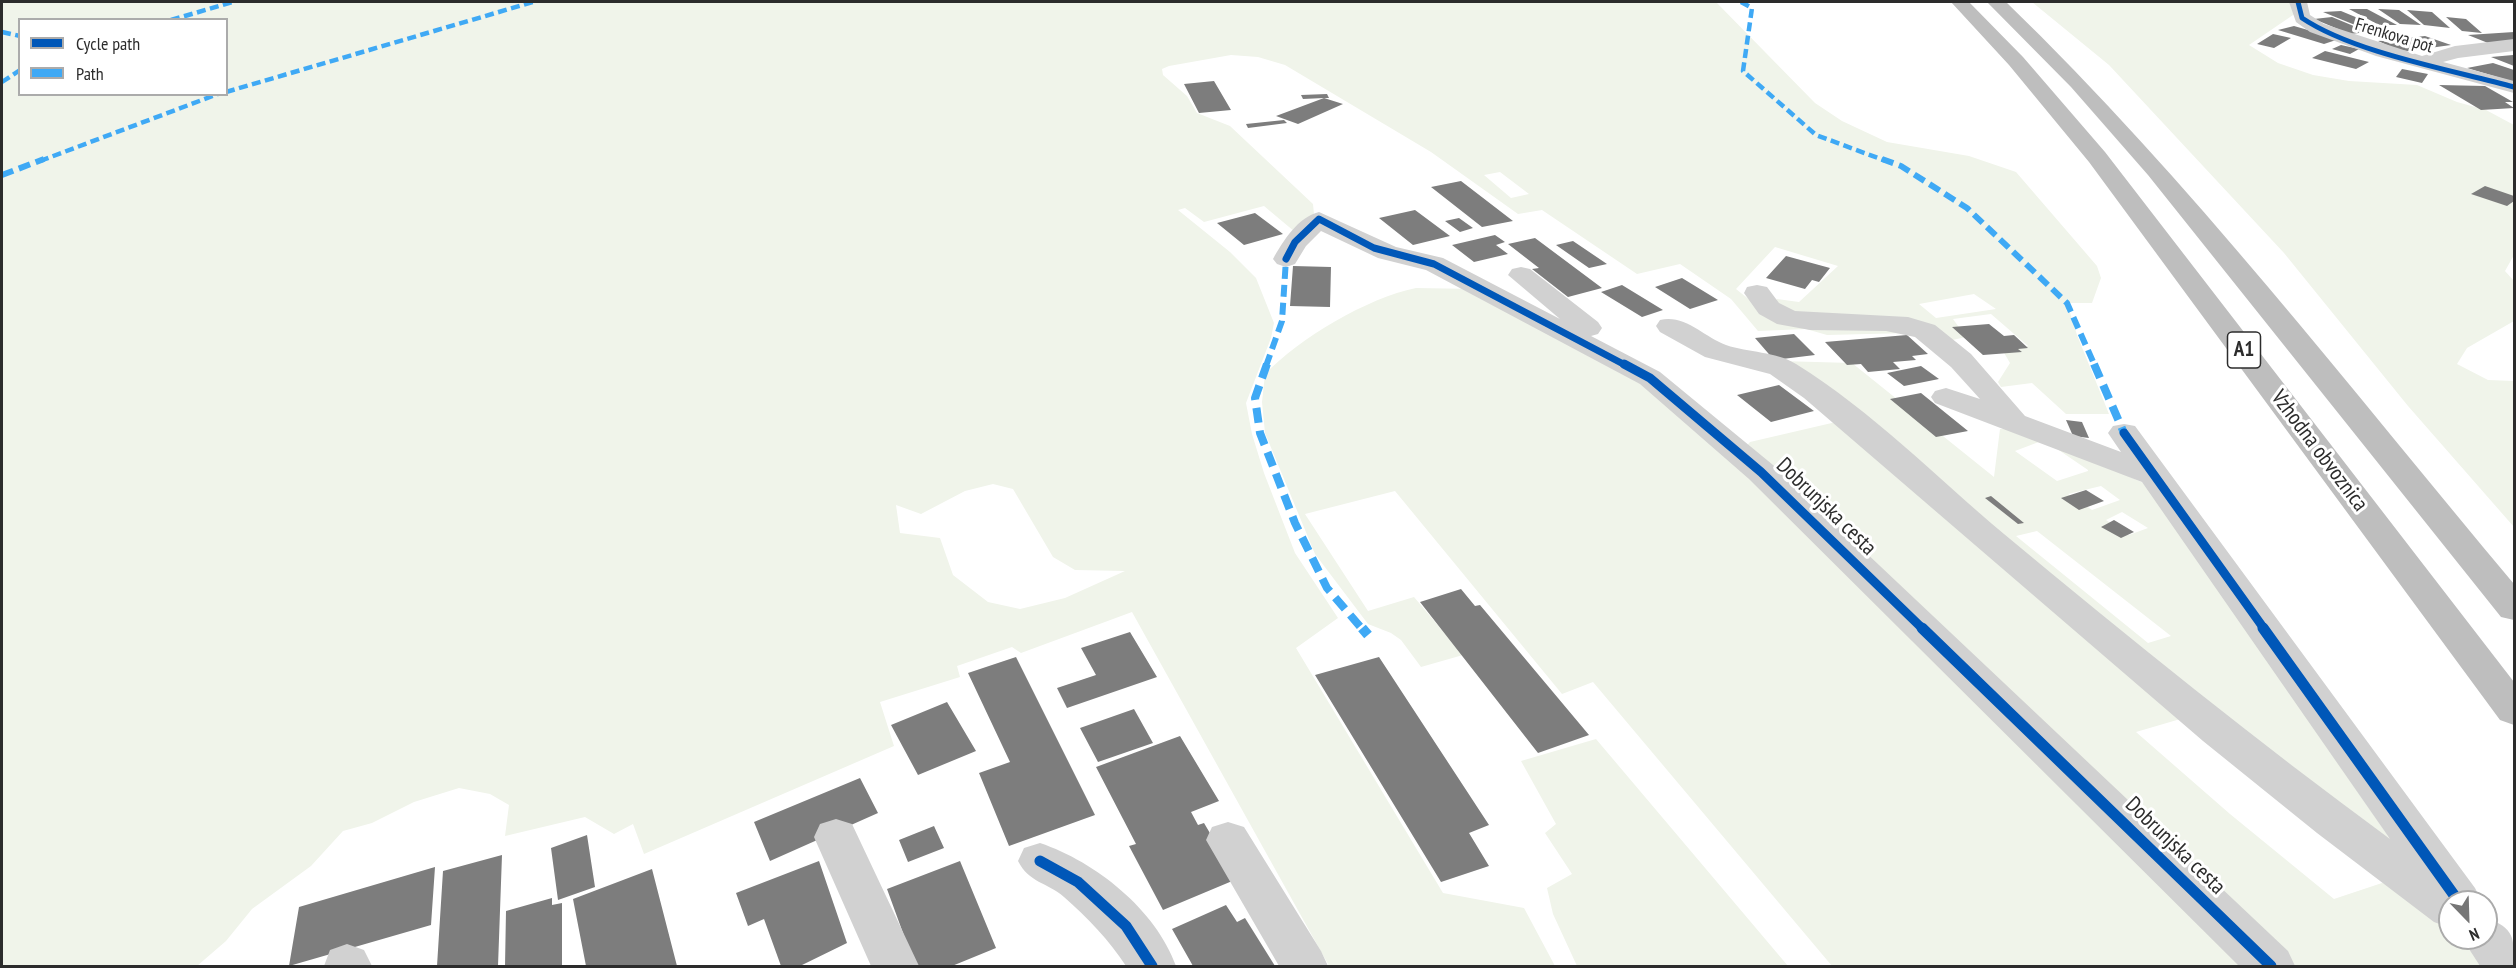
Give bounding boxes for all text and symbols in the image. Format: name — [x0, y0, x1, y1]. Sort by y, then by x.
street label: Frenkova pot — [2352, 14, 2436, 58]
legend — [18, 18, 228, 96]
text: Cycle path — [76, 32, 140, 55]
text: Path — [76, 62, 104, 85]
road number: A1 — [2228, 332, 2260, 368]
street label: Vzhodna obvoznica — [2265, 385, 2373, 517]
street label: Dobrunjska cesta — [1770, 453, 1882, 561]
street label: Dobrunjska cesta — [2119, 792, 2231, 900]
north arrow — [2438, 890, 2498, 950]
text: N — [2466, 924, 2482, 946]

